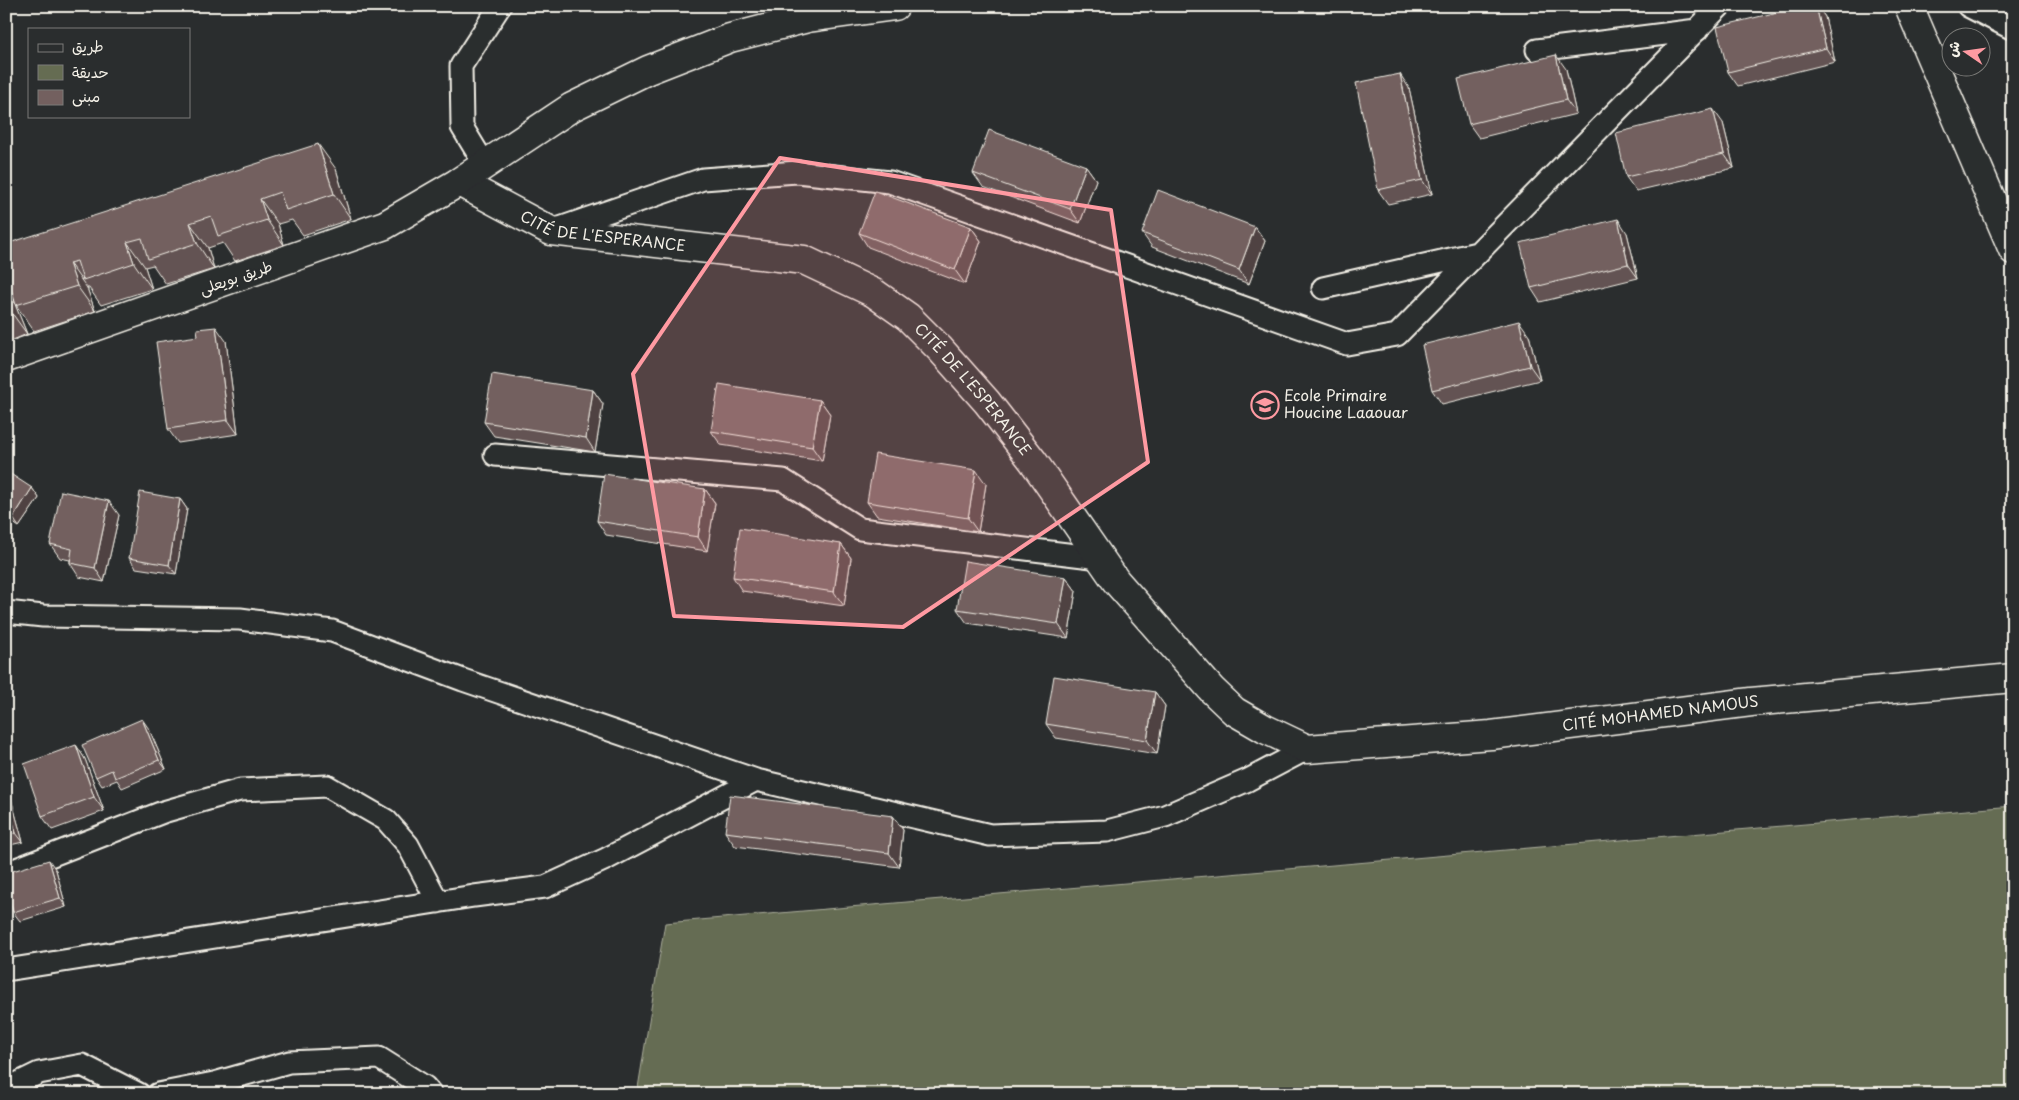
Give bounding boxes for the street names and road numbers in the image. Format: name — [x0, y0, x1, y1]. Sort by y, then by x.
street label: CITÉ DE L'ESPERANCE — [517, 204, 687, 256]
street label: طريق بويعلى — [196, 253, 275, 300]
street label: CITÉ DE L'ESPERANCE — [910, 317, 1038, 460]
street label: CITÉ MOHAMED NAMOUS — [1561, 688, 1759, 736]

